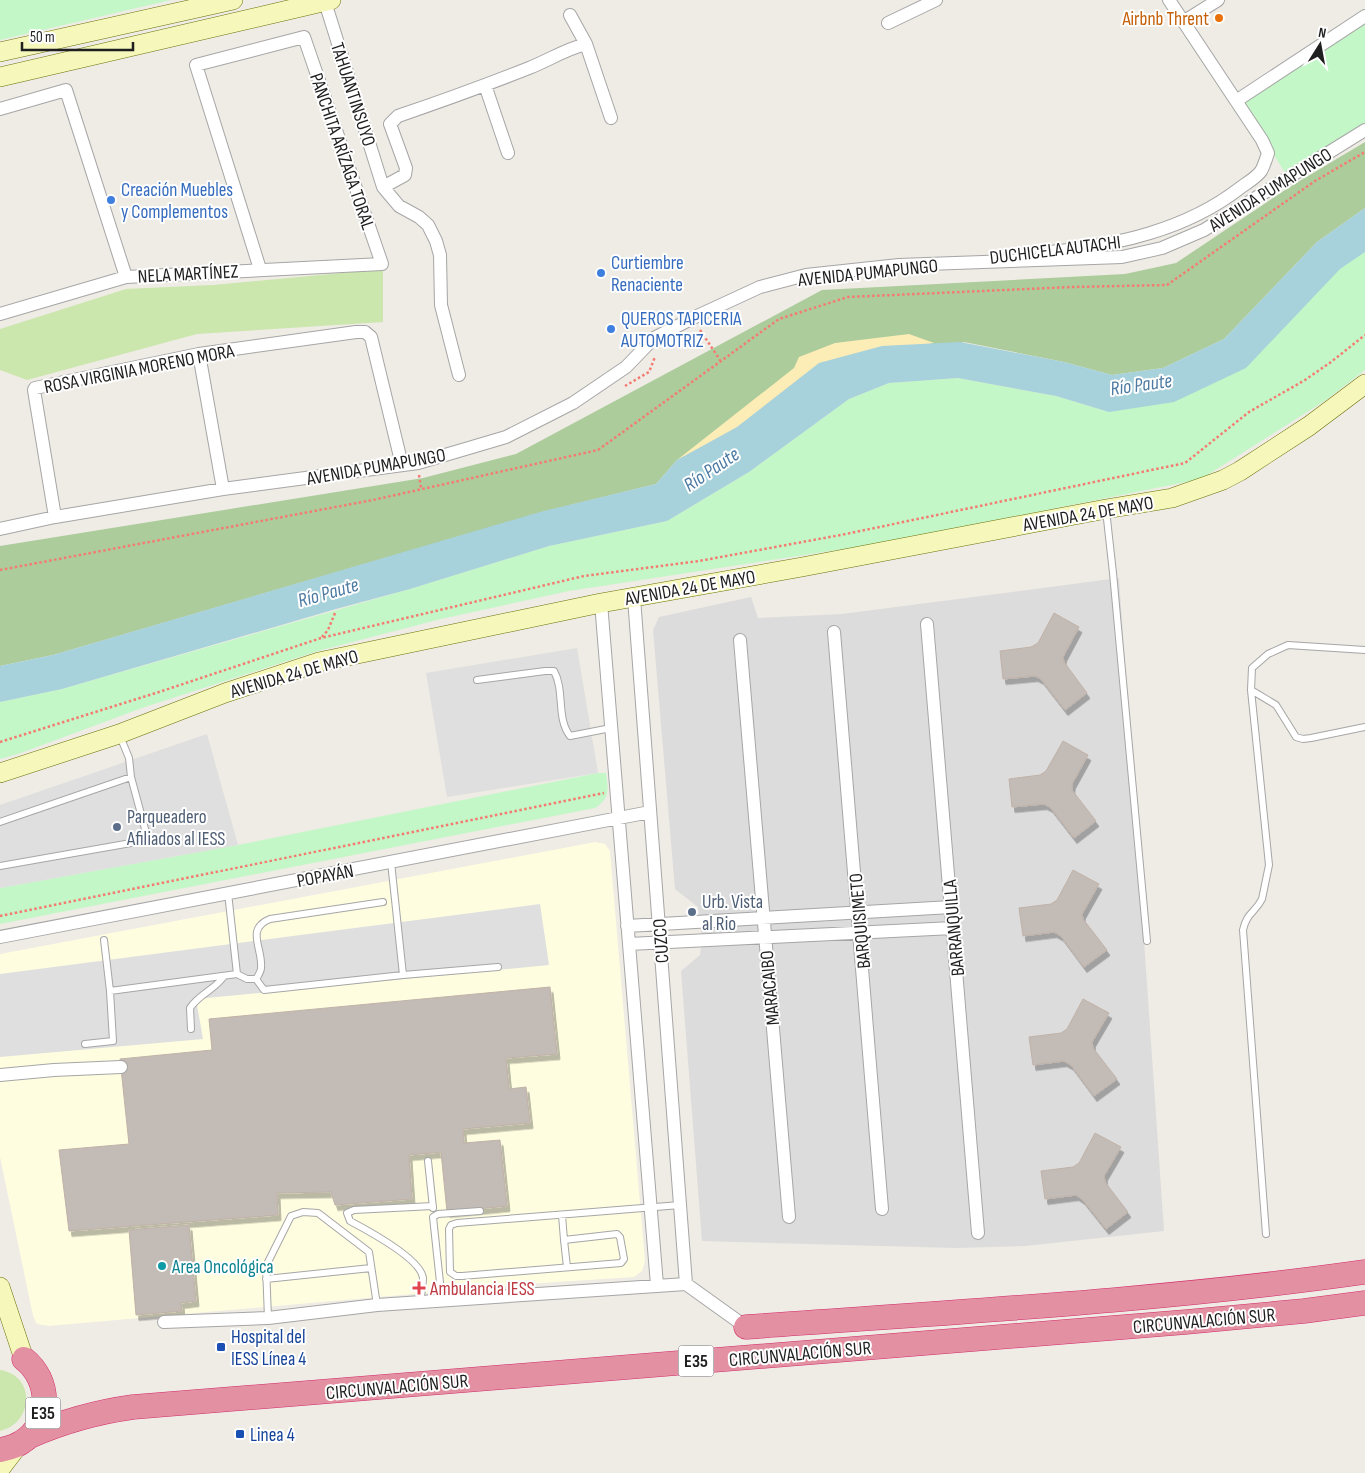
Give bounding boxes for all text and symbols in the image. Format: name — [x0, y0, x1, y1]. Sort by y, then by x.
place label: Airbnb Thrent — [1121, 8, 1209, 31]
marker: Airbnb Thrent — [1213, 12, 1225, 24]
scale bar — [22, 20, 134, 52]
north arrow — [1295, 20, 1345, 70]
text: N — [1317, 24, 1328, 42]
text: 50 m — [30, 28, 55, 47]
street label: TAHUANTINSUYO — [325, 40, 380, 149]
street label: PANCHITA ARÍZAGA TORAL — [304, 70, 379, 233]
street label: AVENIDA PUMAPUNGO — [1204, 143, 1337, 238]
place label: Creación Muebles y Complementos — [121, 179, 233, 224]
marker: Creación Muebles y Complementos — [105, 194, 117, 206]
street label: DUCHICELA AUTACHI — [988, 231, 1122, 270]
place label: Curtiembre Renaciente — [611, 252, 684, 297]
street label: AVENIDA PUMAPUNGO — [796, 255, 939, 292]
street label: NELA MARTÍNEZ — [137, 260, 239, 289]
marker: Curtiembre Renaciente — [595, 267, 607, 279]
place label: QUEROS TAPICERIA AUTOMOTRIZ — [620, 308, 742, 353]
marker: QUEROS TAPICERIA AUTOMOTRIZ — [605, 323, 617, 335]
street label: ROSA VIRGINIA MORENO MORA — [42, 340, 237, 399]
water label: Río Paute — [1109, 369, 1174, 401]
water label: Río Paute — [679, 442, 744, 497]
street label: AVENIDA PUMAPUNGO — [304, 444, 447, 491]
street label: AVENIDA 24 DE MAYO — [1020, 492, 1155, 537]
street label: AVENIDA 24 DE MAYO — [622, 566, 757, 611]
water label: Río Paute — [295, 573, 362, 613]
street label: AVENIDA 24 DE MAYO — [227, 645, 361, 704]
place label: Parqueadero Afiliados al IESS — [126, 806, 225, 851]
marker: Parqueadero Afiliados al IESS — [111, 821, 123, 833]
street label: POPAYÁN — [295, 860, 356, 893]
street label: BARQUISIMETO — [845, 872, 876, 970]
street label: BARRANQUILLA — [939, 878, 970, 977]
place label: Urb. Vista al Rio — [702, 891, 763, 936]
marker: Urb. Vista al Rio — [686, 906, 698, 918]
street label: CUZCO — [648, 918, 675, 964]
street label: MARACAIBO — [756, 949, 785, 1026]
place label: Area Oncológica — [171, 1256, 274, 1279]
marker: Area Oncológica — [156, 1260, 168, 1272]
place label: Ambulancia IESS — [429, 1278, 535, 1301]
marker: Ambulancia IESS — [412, 1281, 426, 1295]
street label: CIRCUNVALACIÓN SUR — [1132, 1304, 1276, 1339]
place label: Hospital del IESS Línea 4 — [231, 1326, 306, 1371]
street label: CIRCUNVALACIÓN SUR — [728, 1337, 872, 1372]
marker: Hospital del IESS Línea 4 — [215, 1341, 227, 1353]
road number: E35 — [678, 1345, 714, 1376]
street label: CIRCUNVALACIÓN SUR — [325, 1370, 469, 1405]
road number: E35 — [26, 1398, 60, 1429]
place label: Linea 4 — [250, 1424, 295, 1447]
marker: Linea 4 — [234, 1428, 246, 1440]

